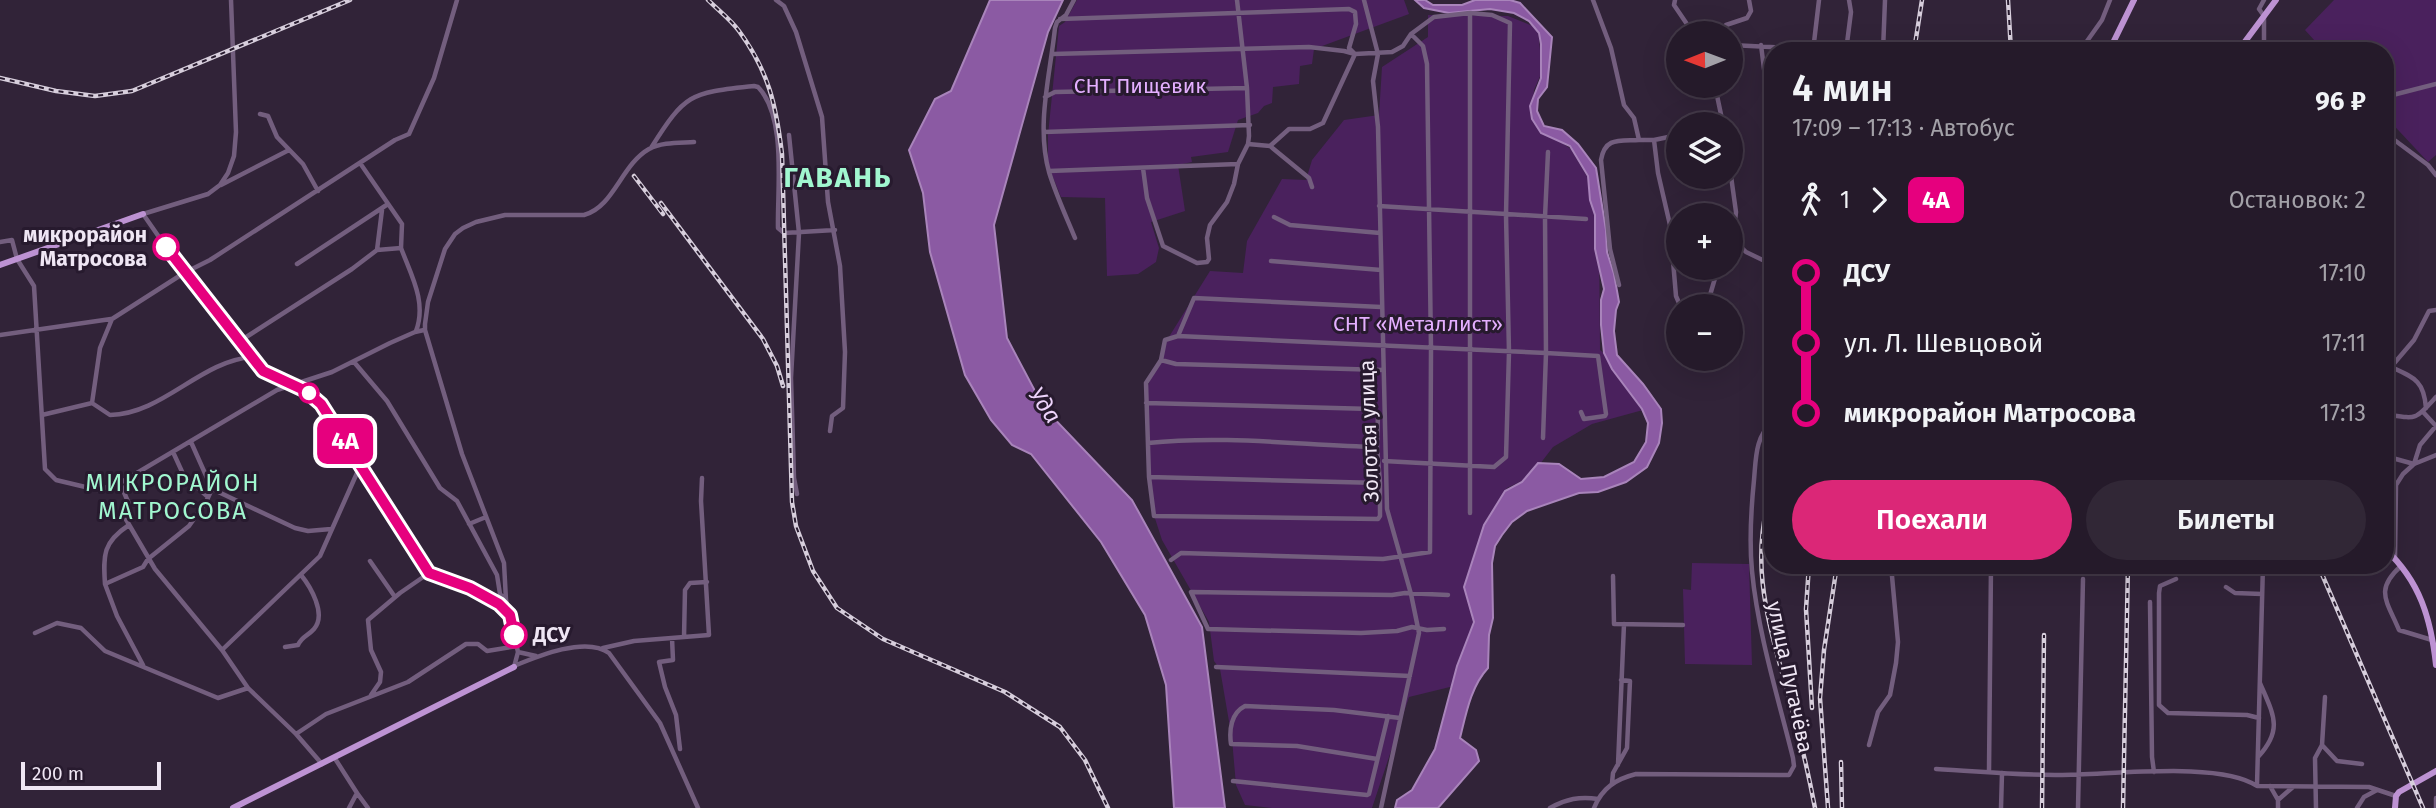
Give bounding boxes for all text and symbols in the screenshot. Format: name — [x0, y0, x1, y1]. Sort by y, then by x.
north arrow — [1666, 21, 1743, 98]
map controls — [1666, 21, 1743, 371]
text: 4 мин — [1792, 65, 1893, 111]
park label: СНТ Пищевик — [1074, 73, 1206, 99]
text: 96 ₽ — [2315, 86, 2366, 117]
button: layers — [1666, 112, 1743, 189]
text: 17:09 – 17:13 · Автобус — [1792, 114, 2015, 142]
district label: ГАВАНЬ — [784, 161, 892, 194]
icon: walk — [1792, 181, 1830, 219]
icon: forward — [1860, 181, 1898, 219]
text: 1 — [1840, 186, 1850, 214]
text: 4А — [1922, 186, 1950, 214]
text: Остановок: 2 — [2229, 186, 2366, 214]
button: + — [1666, 203, 1743, 280]
place label: микрорайон Матросова — [23, 222, 147, 272]
marker: микрорайон Матросова — [153, 234, 179, 260]
text: ДСУ — [1844, 258, 1890, 289]
text: 17:10 — [2318, 259, 2366, 287]
button: − — [1666, 294, 1743, 371]
park label: СНТ «Металлист» — [1333, 311, 1503, 337]
text: ул. Л. Шевцовой — [1844, 328, 2043, 359]
text: 17:11 — [2322, 329, 2366, 357]
street label: Золотая улица — [1354, 359, 1384, 503]
water label: Уда — [1023, 382, 1067, 428]
unlabelled marker — [299, 383, 319, 403]
text: микрорайон Матросова — [1844, 398, 2136, 429]
text: 17:13 — [2320, 399, 2366, 427]
line badge: 4А — [314, 418, 376, 464]
text: 4А — [331, 427, 359, 455]
district label: МИКРОРАЙОН МАТРОСОВА — [85, 469, 261, 525]
button: Поехали — [1792, 480, 2072, 560]
button: Билеты — [2086, 480, 2366, 560]
street label: улица Пугачёва — [1761, 599, 1819, 755]
marker: ДСУ — [501, 622, 527, 648]
place label: ДСУ — [532, 622, 571, 648]
scale bar — [21, 759, 161, 791]
text: 200 m — [32, 762, 84, 785]

